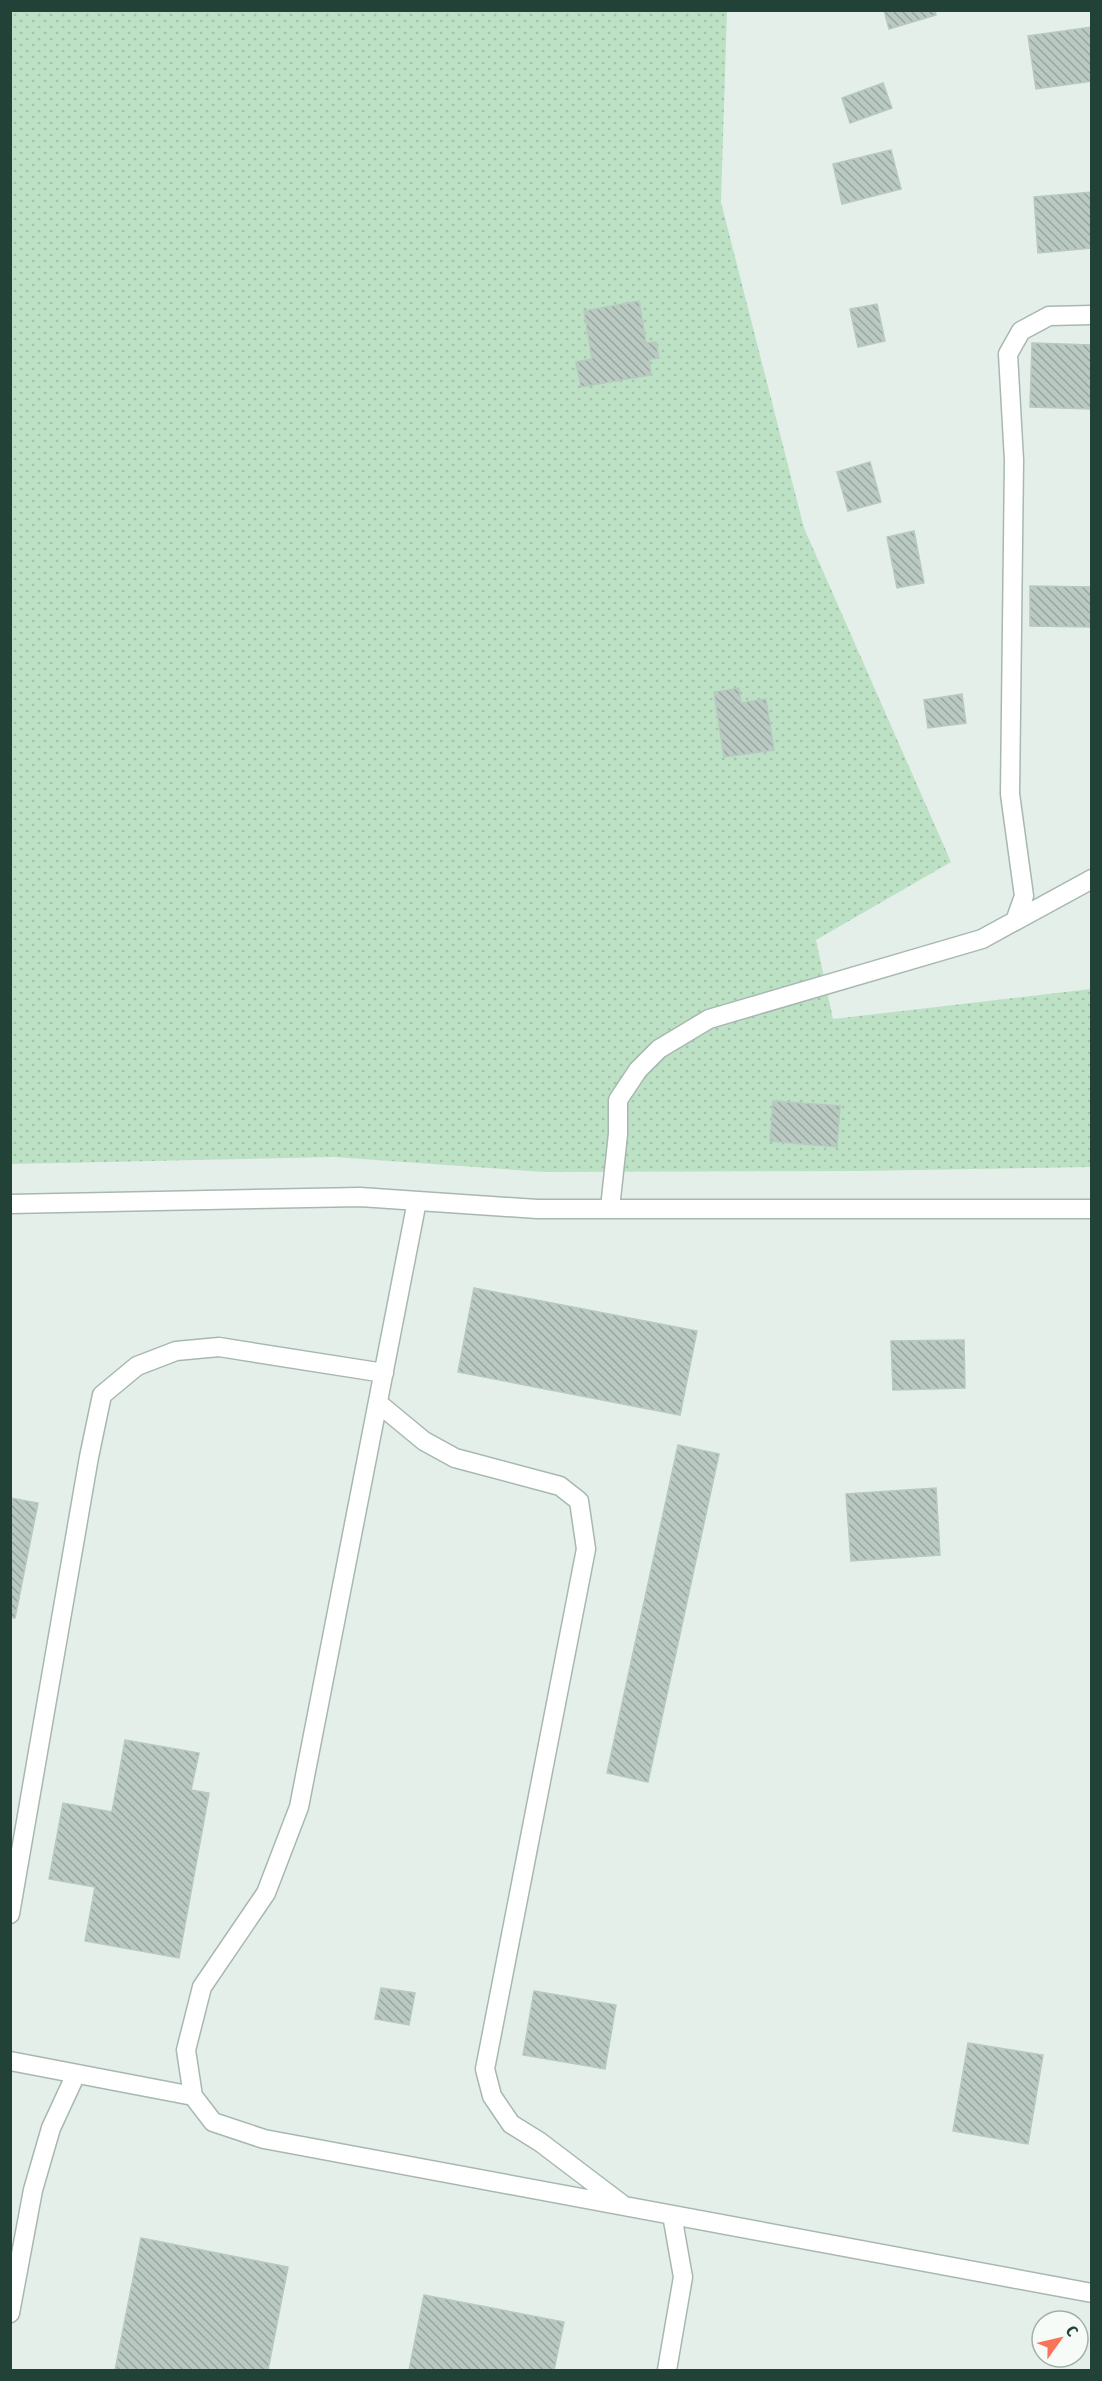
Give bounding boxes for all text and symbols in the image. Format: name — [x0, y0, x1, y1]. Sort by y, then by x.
north arrow — [1030, 2309, 1090, 2369]
text: С — [1062, 2322, 1083, 2340]

